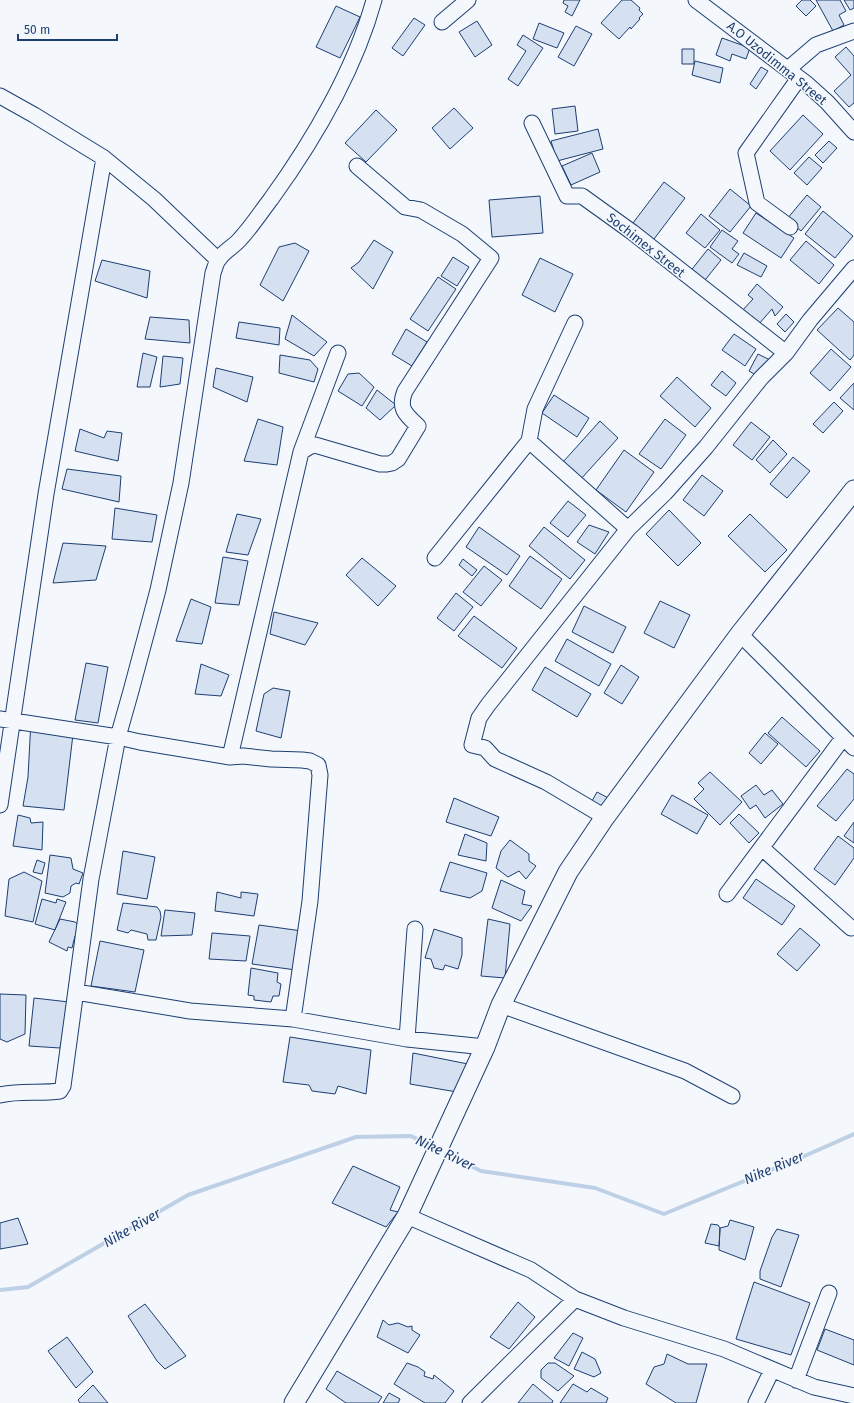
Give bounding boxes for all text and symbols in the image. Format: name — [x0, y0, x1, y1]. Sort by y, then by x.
scale bar — [18, 16, 117, 42]
street label: A.O Uzodimma Street — [724, 18, 830, 108]
text: 50 m — [24, 23, 50, 37]
street label: Sochimex Street — [604, 210, 688, 280]
water label: Nike River — [413, 1131, 478, 1175]
water label: Nike River — [741, 1148, 807, 1188]
water label: Nike River — [100, 1204, 164, 1251]

